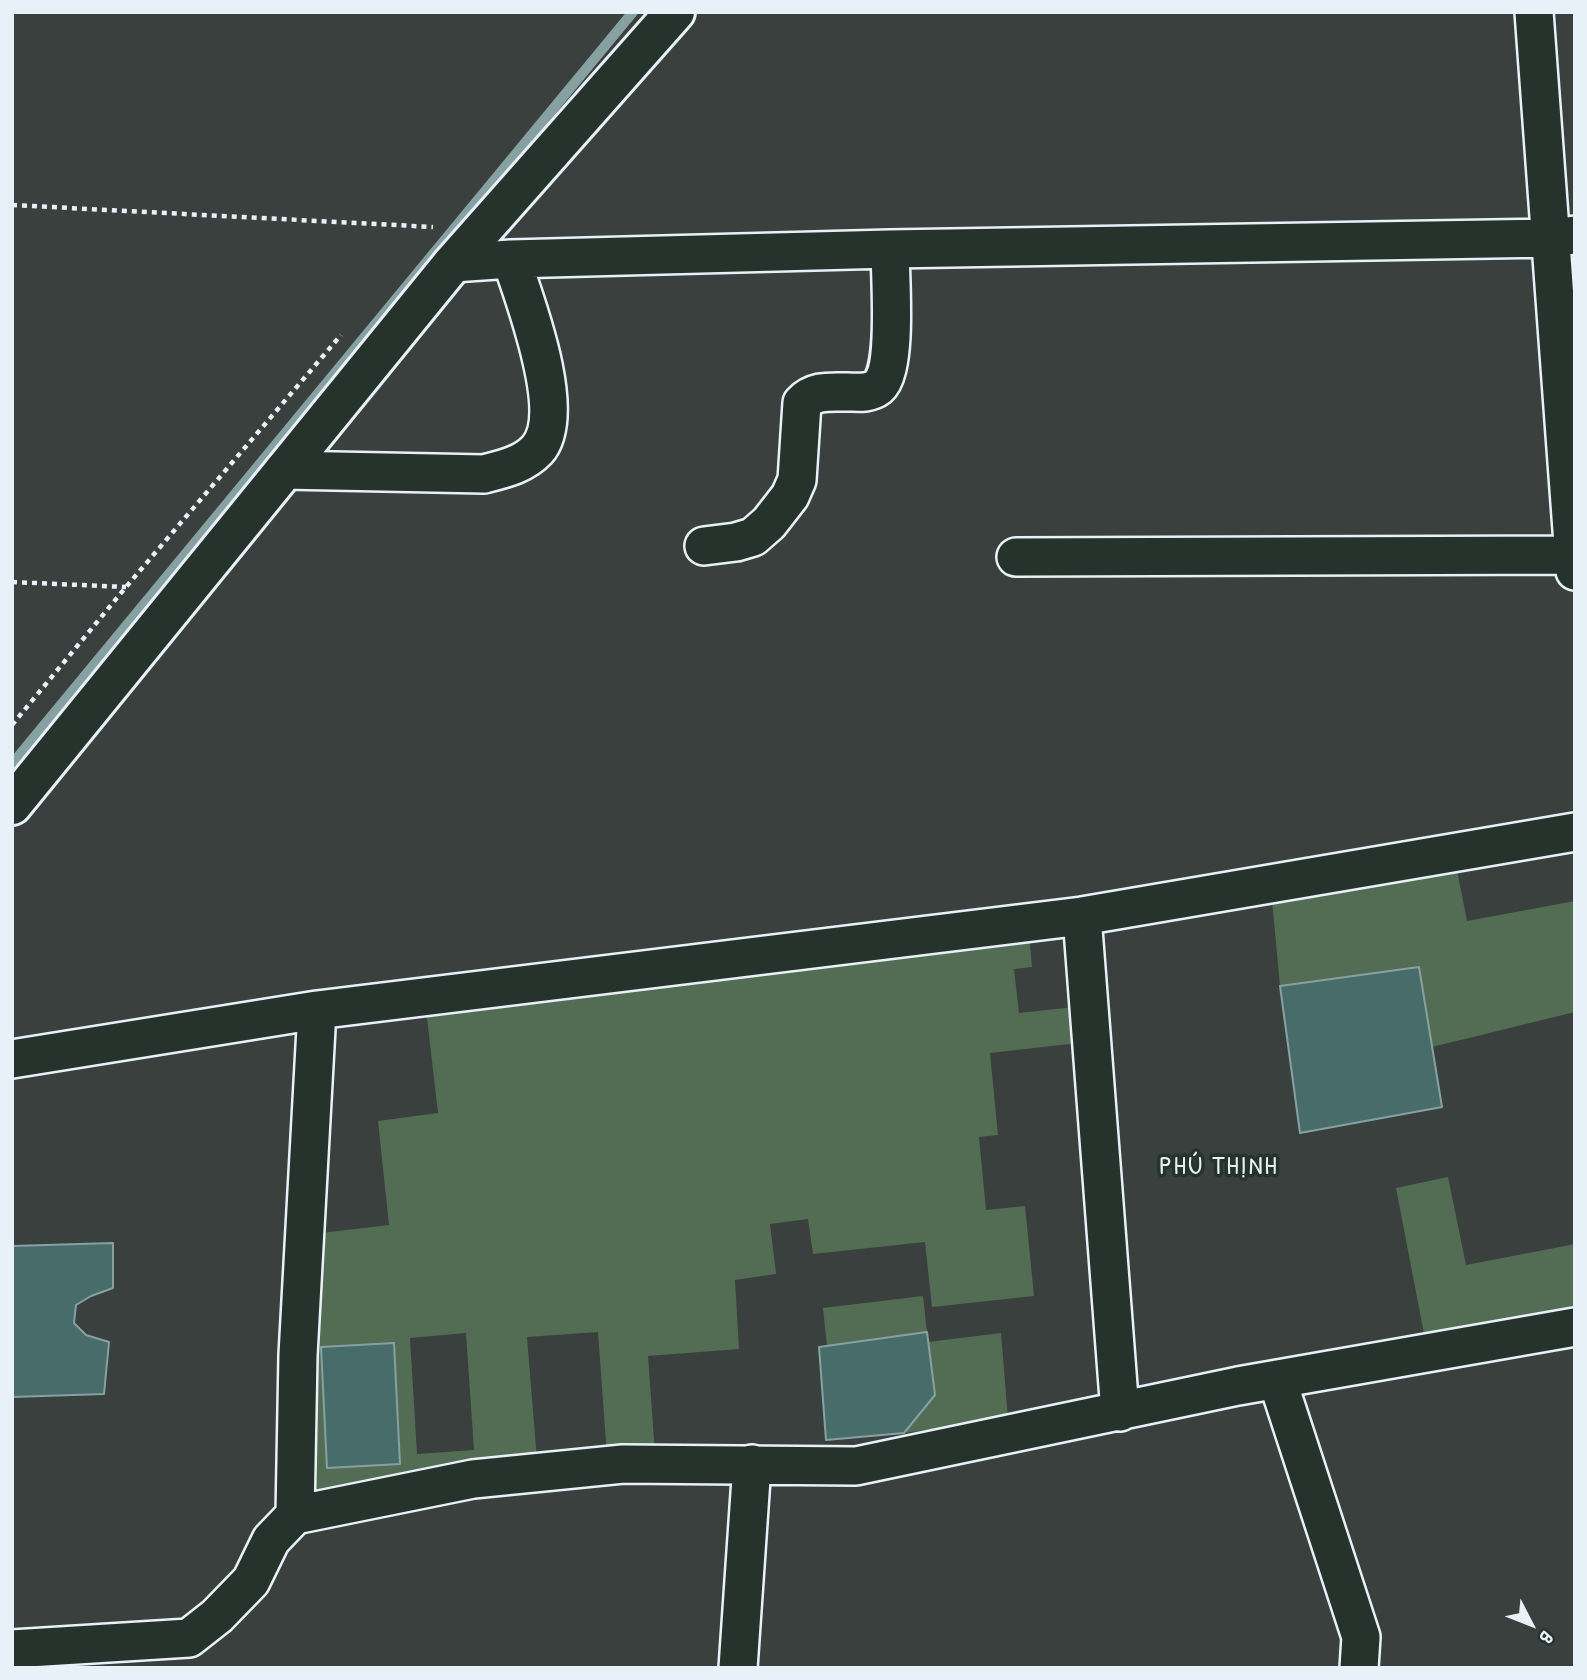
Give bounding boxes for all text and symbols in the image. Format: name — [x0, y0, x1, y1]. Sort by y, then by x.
district label: PHÚ THỊNH — [1160, 1151, 1278, 1183]
north arrow — [1496, 1589, 1566, 1659]
text: B — [1534, 1626, 1559, 1650]

